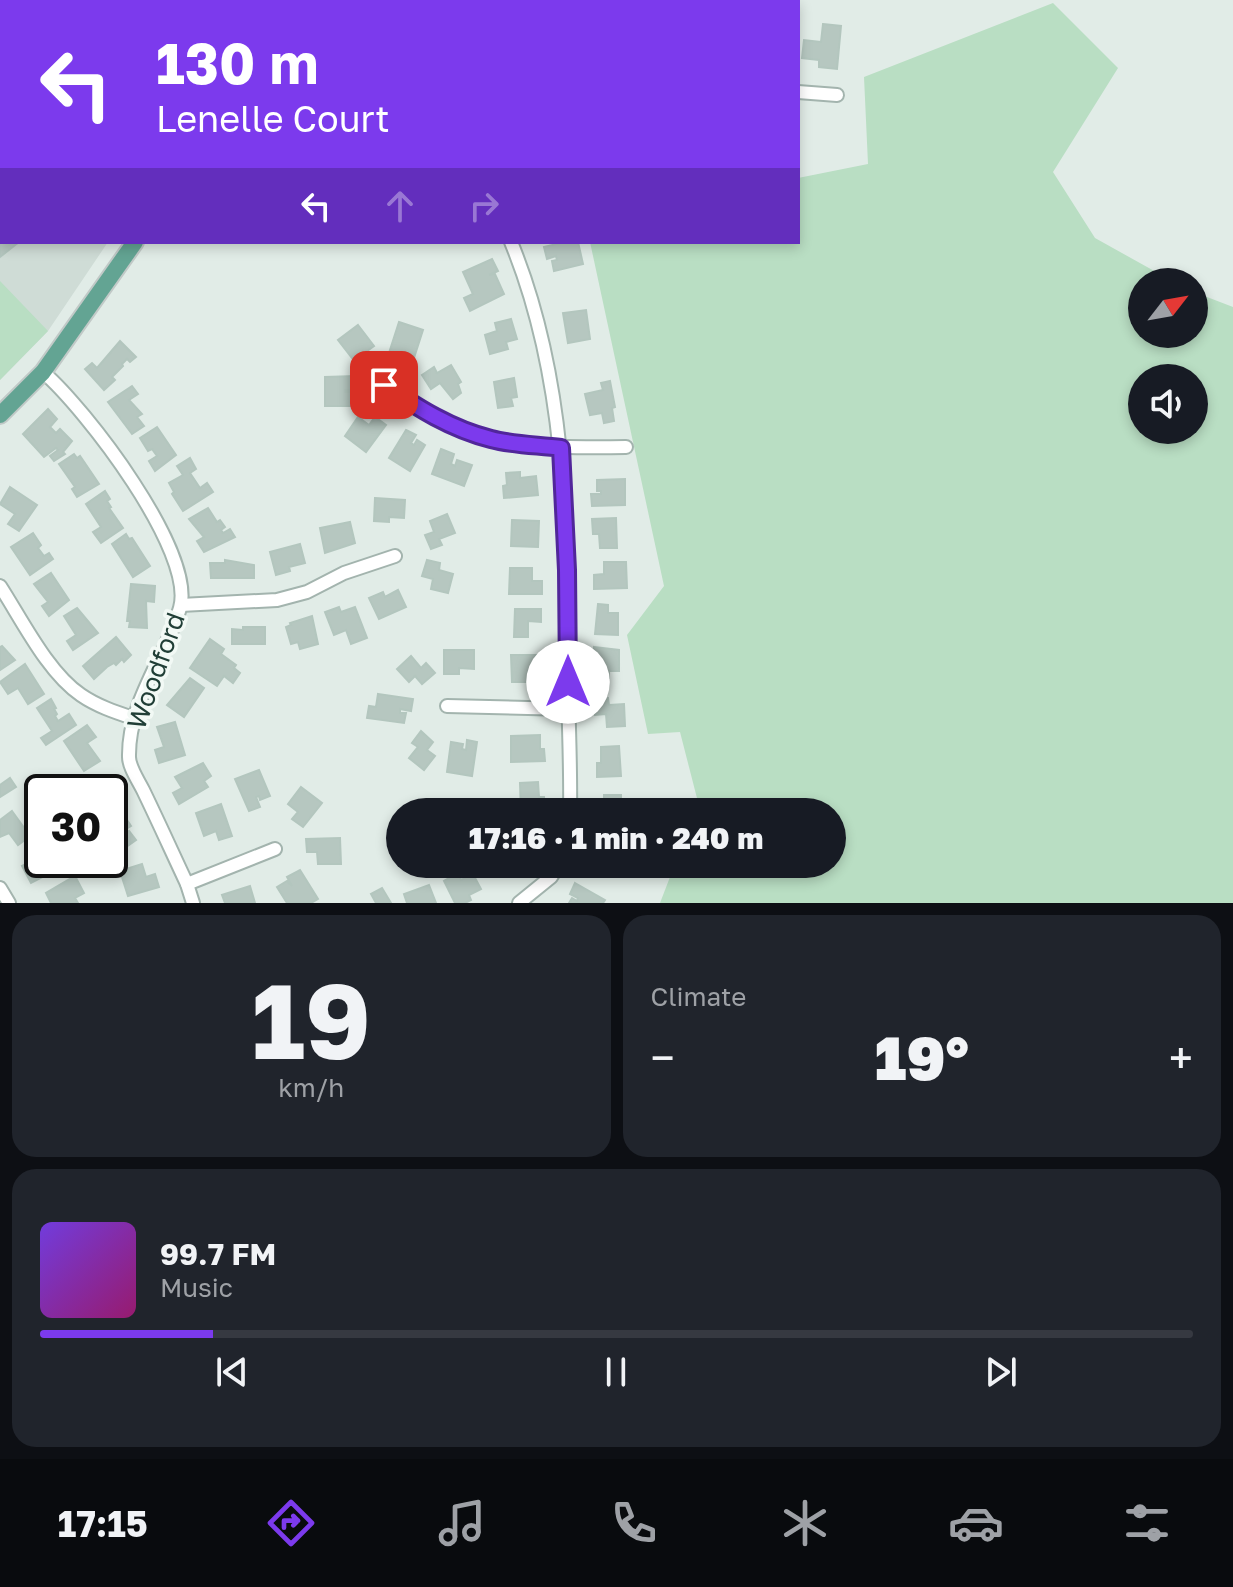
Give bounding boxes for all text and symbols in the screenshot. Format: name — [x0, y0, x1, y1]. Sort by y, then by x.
text: 130 m — [156, 29, 318, 96]
icon: left — [24, 32, 128, 136]
text: Lenelle Court — [156, 97, 390, 140]
icon: left — [294, 184, 338, 228]
icon: ahead — [378, 184, 422, 228]
icon: right — [462, 184, 506, 228]
north arrow — [1128, 268, 1208, 348]
map controls — [1128, 268, 1208, 444]
pin — [350, 351, 418, 419]
icon: arrive — [362, 363, 406, 407]
button: sound — [1128, 364, 1208, 444]
street label: Woodford — [120, 608, 191, 733]
position arrow — [526, 640, 610, 724]
speed limit sign: 30 — [24, 774, 128, 878]
text: 17:16 · 1 min · 240 m — [469, 820, 763, 856]
text: 19 — [251, 957, 371, 1082]
text: Climate — [651, 981, 746, 1012]
text: 19° — [875, 1021, 969, 1093]
text: − — [651, 1031, 675, 1084]
text: + — [1169, 1031, 1193, 1084]
text: km/h — [278, 1072, 344, 1103]
text: 99.7 FM — [160, 1236, 276, 1272]
text: Music — [160, 1272, 233, 1303]
icon: previous — [210, 1350, 254, 1394]
icon: pause — [594, 1350, 638, 1394]
icon: next — [979, 1350, 1023, 1394]
icon: directions — [263, 1495, 319, 1551]
icon: music — [434, 1495, 490, 1551]
icon: phone — [606, 1495, 662, 1551]
icon: climate — [777, 1495, 833, 1551]
icon: car — [948, 1495, 1004, 1551]
icon: filters — [1119, 1495, 1175, 1551]
text: 17:15 — [58, 1502, 148, 1545]

